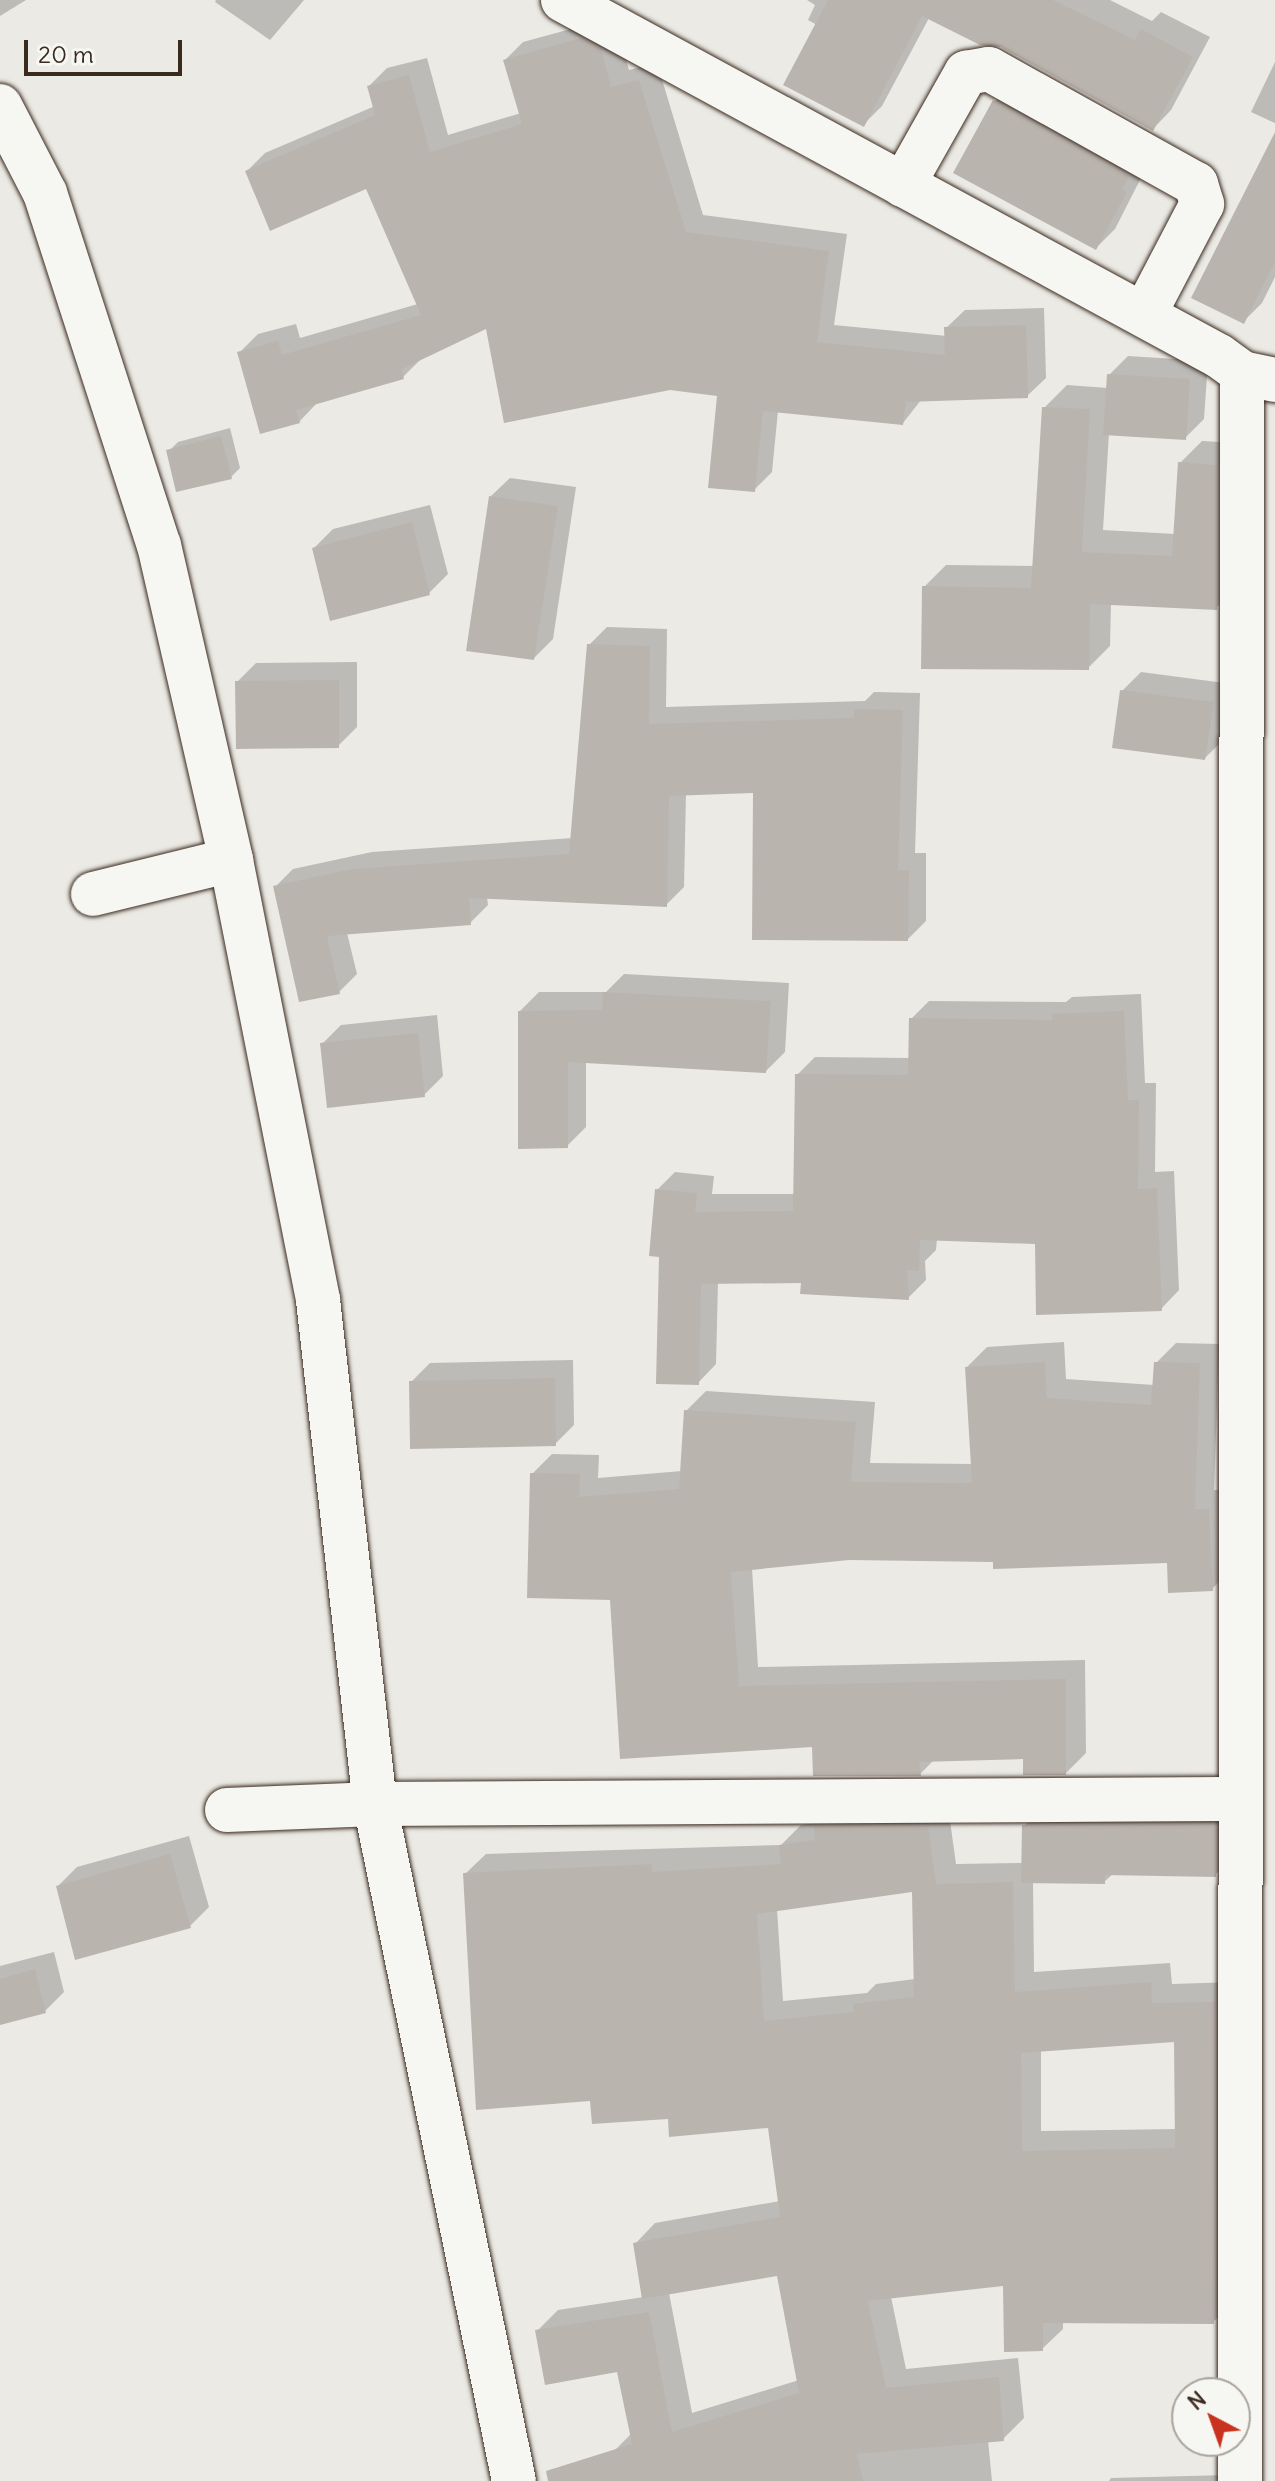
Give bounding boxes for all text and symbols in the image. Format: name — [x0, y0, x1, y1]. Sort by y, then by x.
scale bar — [28, 24, 186, 74]
text: 20 m — [38, 39, 94, 69]
north arrow — [1171, 2377, 1251, 2457]
text: N — [1182, 2385, 1211, 2416]

